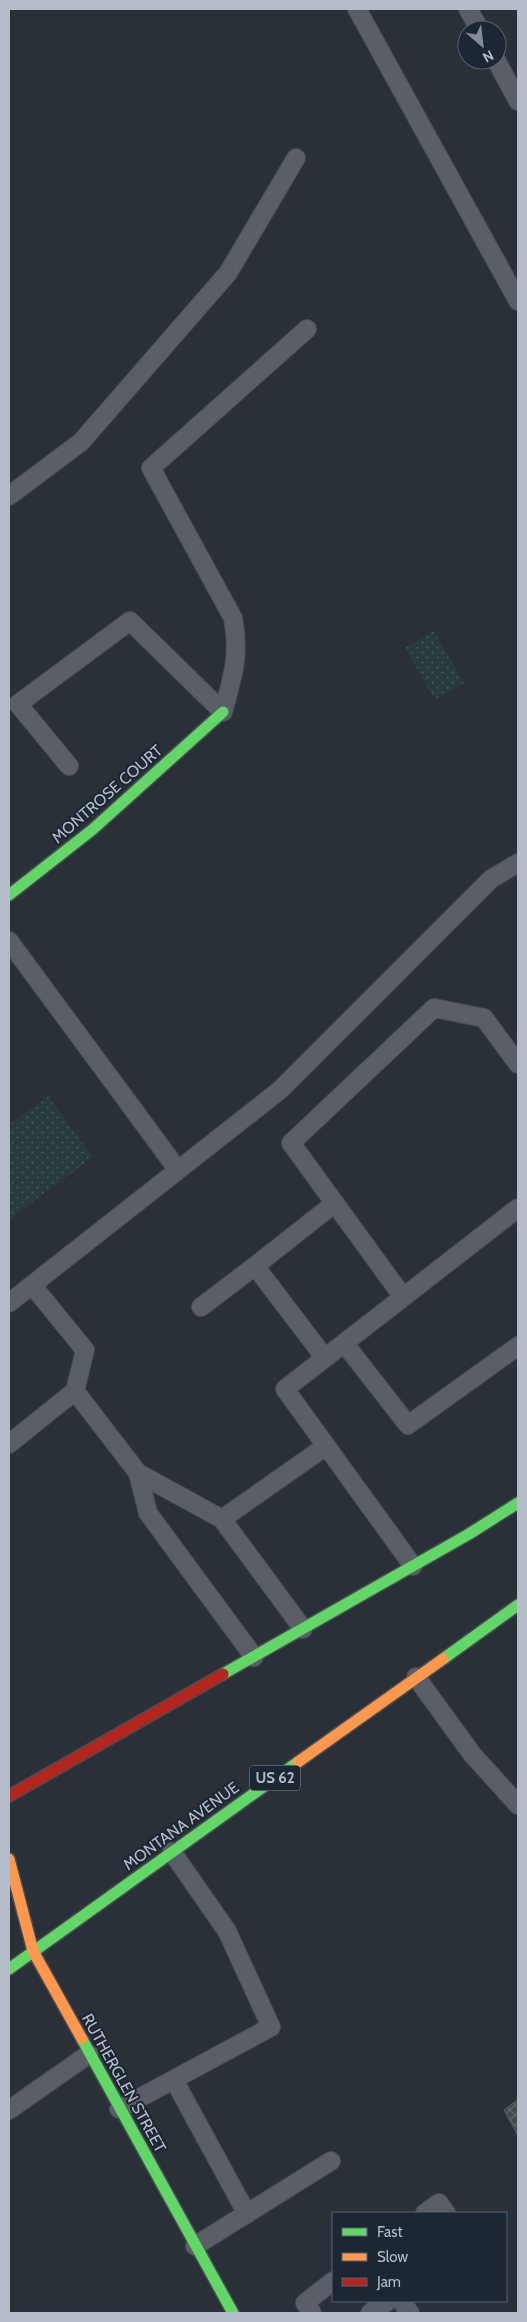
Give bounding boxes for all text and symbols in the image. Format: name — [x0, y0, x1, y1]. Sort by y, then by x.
north arrow — [457, 20, 507, 70]
text: N — [480, 46, 497, 67]
street label: MONTROSE COURT — [48, 741, 167, 847]
road number: US 62 — [250, 1766, 300, 1790]
street label: MONTANA AVENUE — [120, 1778, 243, 1874]
street label: RUTHERGLEN STREET — [78, 2010, 170, 2156]
legend — [332, 2212, 507, 2302]
text: Fast — [377, 2223, 402, 2241]
text: Slow — [377, 2248, 408, 2266]
text: Jam — [376, 2273, 401, 2291]

